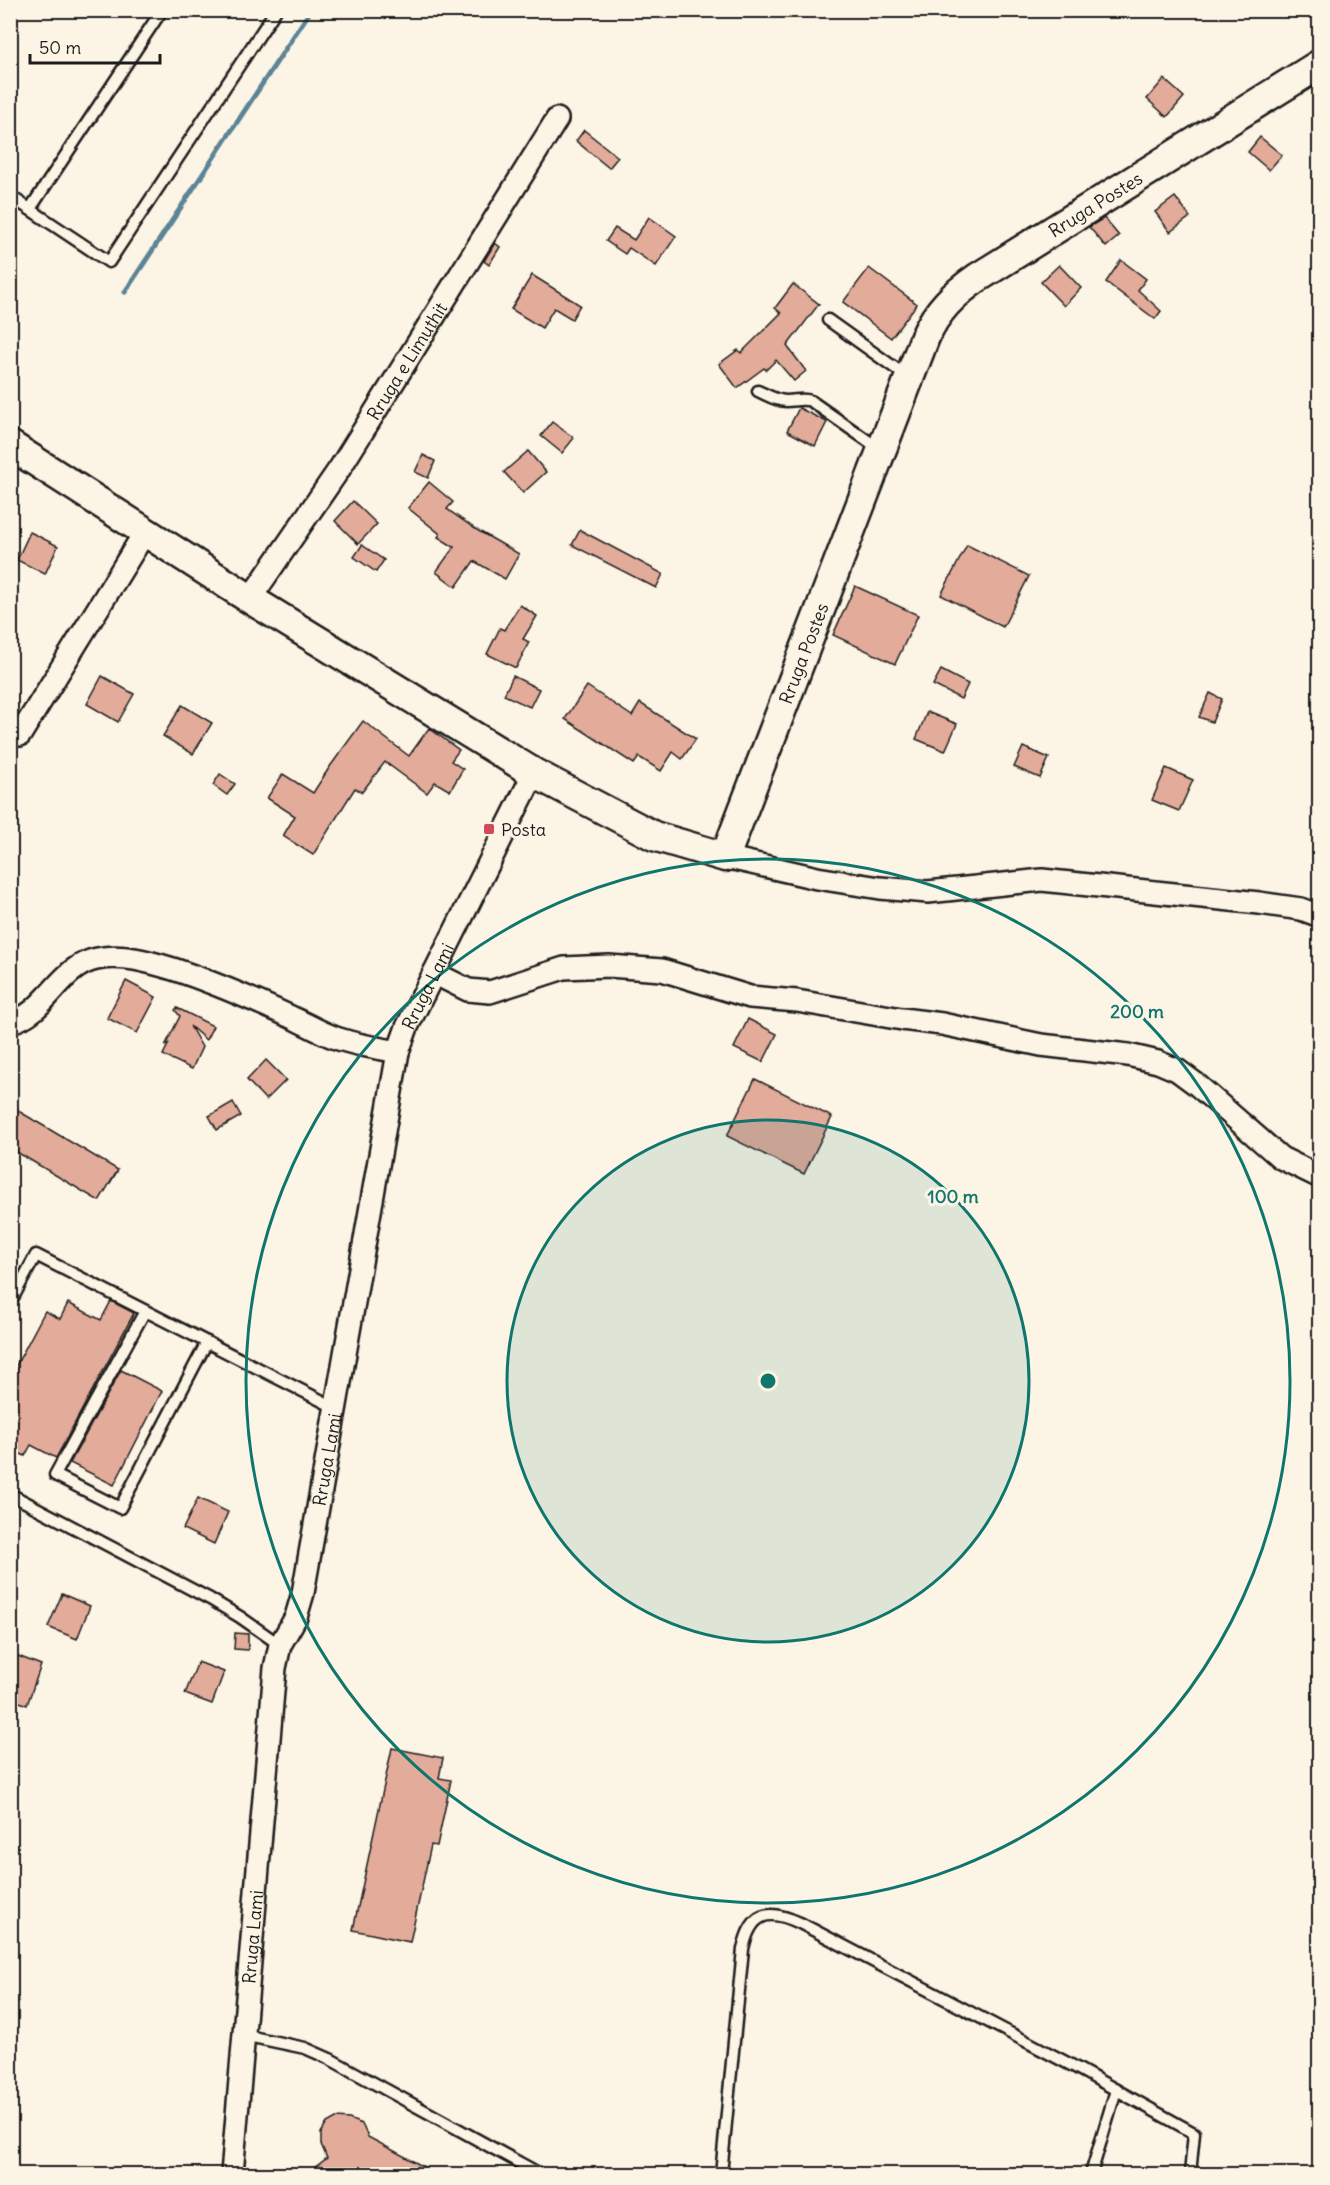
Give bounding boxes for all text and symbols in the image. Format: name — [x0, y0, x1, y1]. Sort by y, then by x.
scale bar — [30, 27, 160, 65]
text: 50 m — [39, 36, 81, 59]
street label: Rruga Postes — [1044, 166, 1146, 242]
street label: Rruga e Limuthit — [361, 298, 452, 424]
street label: Rruga Postes — [773, 600, 833, 707]
place label: Posta — [501, 818, 546, 841]
marker: Posta — [482, 822, 496, 836]
street label: Rruga Lami — [396, 939, 459, 1033]
text: 200 m — [1110, 1000, 1164, 1023]
text: 100 m — [928, 1185, 979, 1208]
centre of rings — [758, 1371, 778, 1391]
street label: Rruga Lami — [307, 1412, 346, 1508]
street label: Rruga Lami — [237, 1889, 268, 1985]

